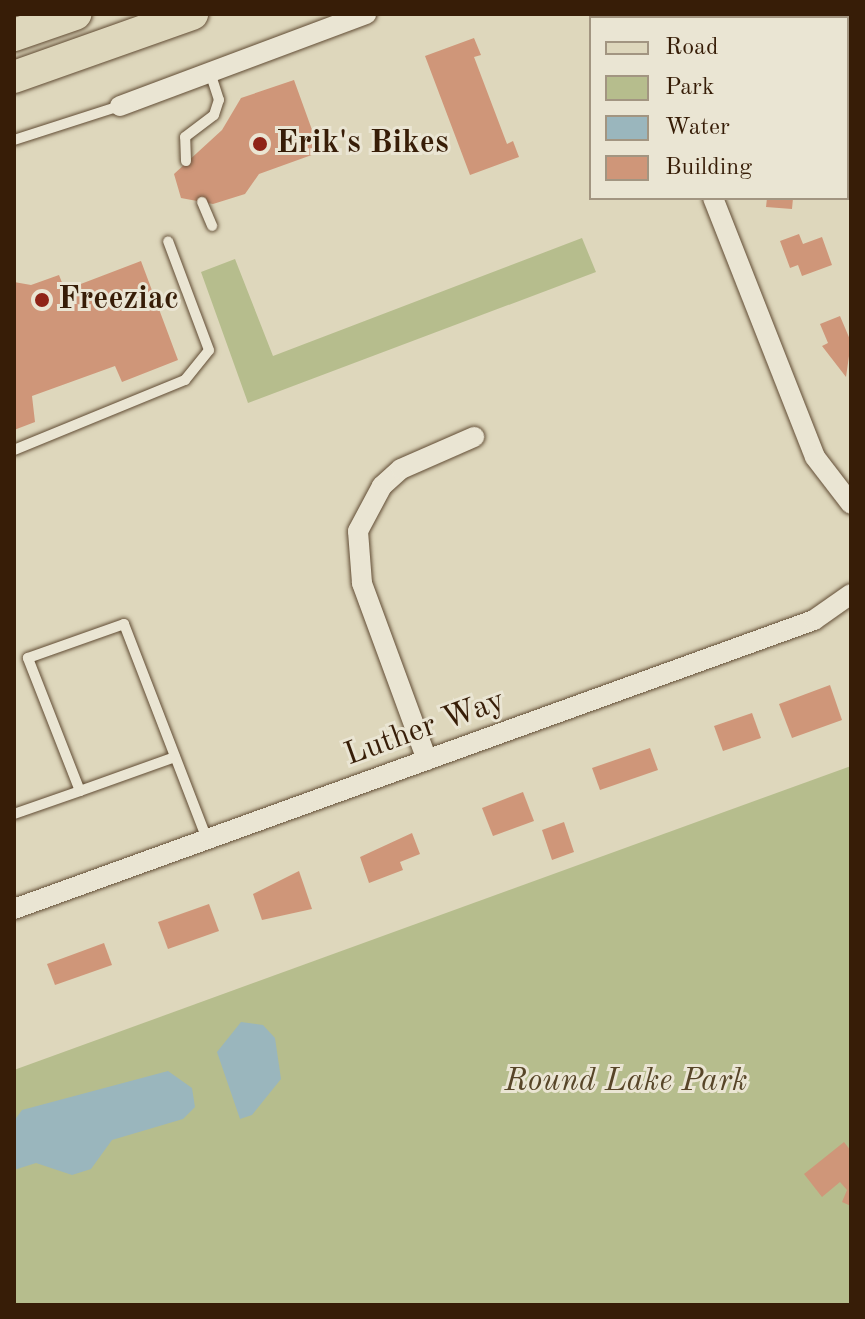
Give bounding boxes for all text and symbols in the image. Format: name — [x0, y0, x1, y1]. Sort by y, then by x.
legend — [589, 16, 849, 200]
text: Road — [665, 36, 718, 60]
text: Park — [665, 76, 714, 100]
text: Water — [665, 116, 730, 140]
place label: Erik's Bikes — [276, 125, 449, 163]
marker: Erik's Bikes — [251, 135, 269, 153]
text: Building — [665, 156, 752, 180]
place label: Freeziac — [58, 281, 179, 319]
marker: Freeziac — [33, 291, 51, 309]
street label: Luther Way — [340, 682, 510, 776]
park label: Round Lake Park — [504, 1063, 748, 1101]

